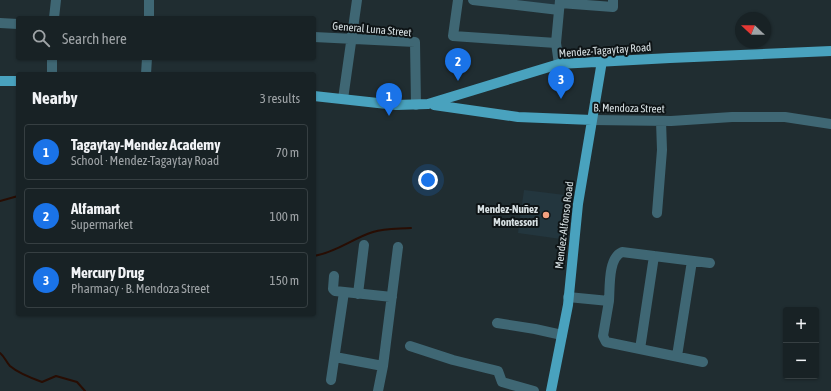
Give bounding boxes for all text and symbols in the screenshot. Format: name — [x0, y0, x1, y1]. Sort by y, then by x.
north arrow — [735, 12, 771, 48]
search box — [16, 16, 316, 60]
street label: General Luna Street — [332, 20, 412, 38]
icon: search — [30, 27, 52, 49]
text: Search here — [62, 30, 127, 47]
street label: Mendez-Tagaytay Road — [558, 41, 652, 59]
pin: 2 — [445, 48, 471, 81]
pin: 3 — [548, 66, 574, 99]
pin: 1 — [376, 83, 402, 116]
text: Nearby — [32, 88, 78, 108]
text: 3 results — [260, 91, 300, 106]
street label: B. Mendoza Street — [593, 101, 665, 115]
text: Tagaytay-Mendez Academy — [71, 136, 220, 153]
text: 1 — [43, 145, 49, 160]
text: 70 m — [276, 145, 299, 160]
text: School · Mendez-Tagaytay Road — [71, 153, 219, 168]
your location — [418, 170, 438, 190]
street label: Mendez-Alfonso Road — [553, 181, 575, 269]
text: Alfamart — [71, 200, 120, 217]
place label: Mendez-Nuñez Montessori — [477, 203, 538, 228]
text: 2 — [43, 209, 49, 224]
text: 100 m — [270, 209, 299, 224]
marker: Mendez-Nuñez Montessori — [541, 210, 551, 220]
text: Supermarket — [71, 217, 133, 232]
text: Mercury Drug — [71, 264, 144, 281]
text: 3 — [43, 273, 49, 288]
text: 150 m — [270, 273, 299, 288]
text: Pharmacy · B. Mendoza Street — [71, 281, 210, 296]
map controls — [783, 307, 819, 379]
button: + — [783, 307, 819, 343]
button: − — [783, 343, 819, 379]

